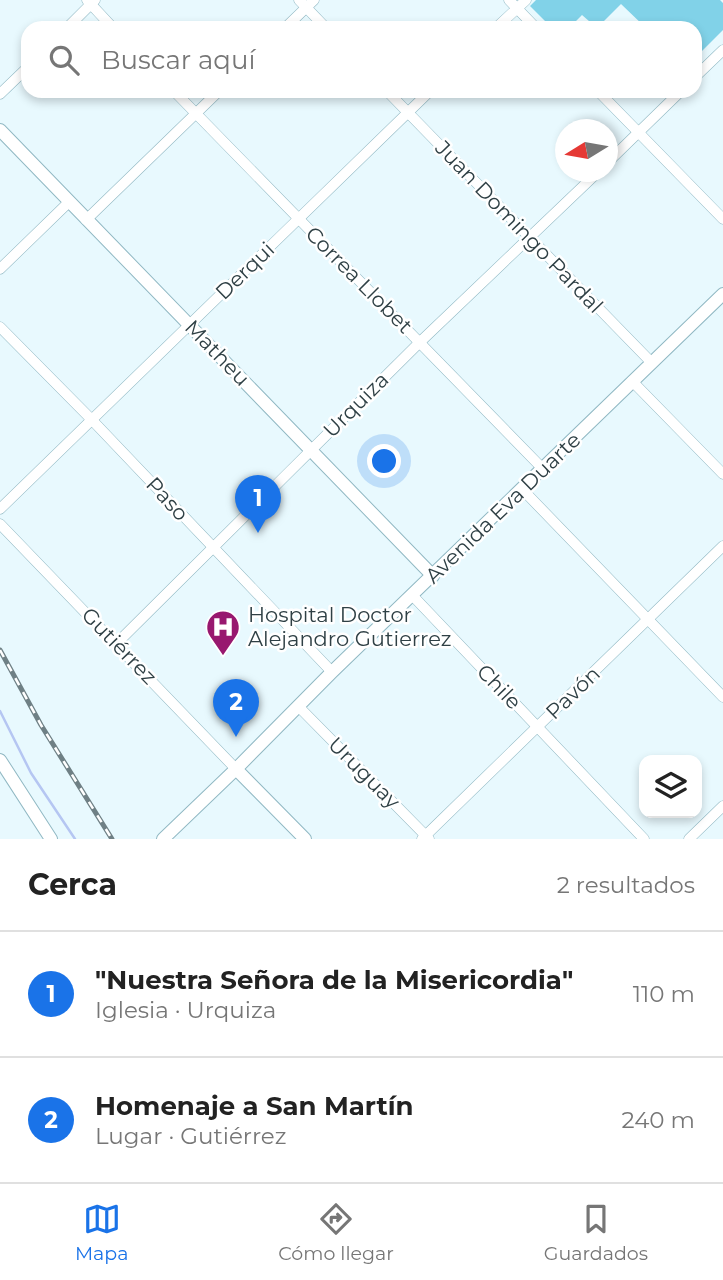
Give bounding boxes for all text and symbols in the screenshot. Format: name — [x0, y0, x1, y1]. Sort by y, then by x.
search box — [21, 21, 702, 98]
icon: search — [45, 41, 83, 79]
text: Buscar aquí — [101, 44, 255, 76]
north arrow — [555, 119, 618, 182]
street label: Juan Domingo Pardal — [430, 135, 608, 318]
street label: Correa Llobet — [301, 221, 418, 338]
street label: Derqui — [210, 237, 279, 305]
street label: Matheu — [180, 314, 255, 391]
street label: Urquiza — [318, 367, 393, 442]
street label: Avenida Eva Duarte — [420, 427, 586, 588]
your location — [367, 444, 401, 478]
street label: Paso — [141, 472, 194, 526]
pin: 1 — [235, 475, 281, 533]
street label: Gutiérrez — [77, 602, 162, 689]
place label: Hospital Doctor Alejandro Gutierrez — [248, 602, 452, 651]
hospital icon: Hospital Doctor Alejandro Gutierrez — [204, 608, 242, 657]
street label: Chile — [472, 659, 527, 714]
street label: Pavón — [540, 661, 605, 724]
pin: 2 — [213, 679, 259, 737]
street label: Uruguay — [323, 732, 406, 814]
map controls — [639, 755, 702, 818]
button: layers — [639, 755, 702, 818]
text: Cerca — [28, 866, 117, 903]
text: 2 resultados — [557, 871, 695, 899]
text: "Nuestra Señora de la Misericordia" — [95, 964, 573, 996]
text: 1 — [46, 980, 56, 1008]
text: 110 m — [633, 980, 695, 1008]
text: Iglesia · Urquiza — [95, 996, 276, 1024]
text: Homenaje a San Martín — [95, 1090, 414, 1122]
text: 2 — [44, 1106, 58, 1134]
text: 240 m — [622, 1106, 695, 1134]
text: Lugar · Gutiérrez — [95, 1122, 286, 1150]
tab: Mapa — [75, 1200, 128, 1265]
tab: Cómo llegar — [278, 1200, 394, 1265]
tab: Guardados — [544, 1200, 648, 1265]

